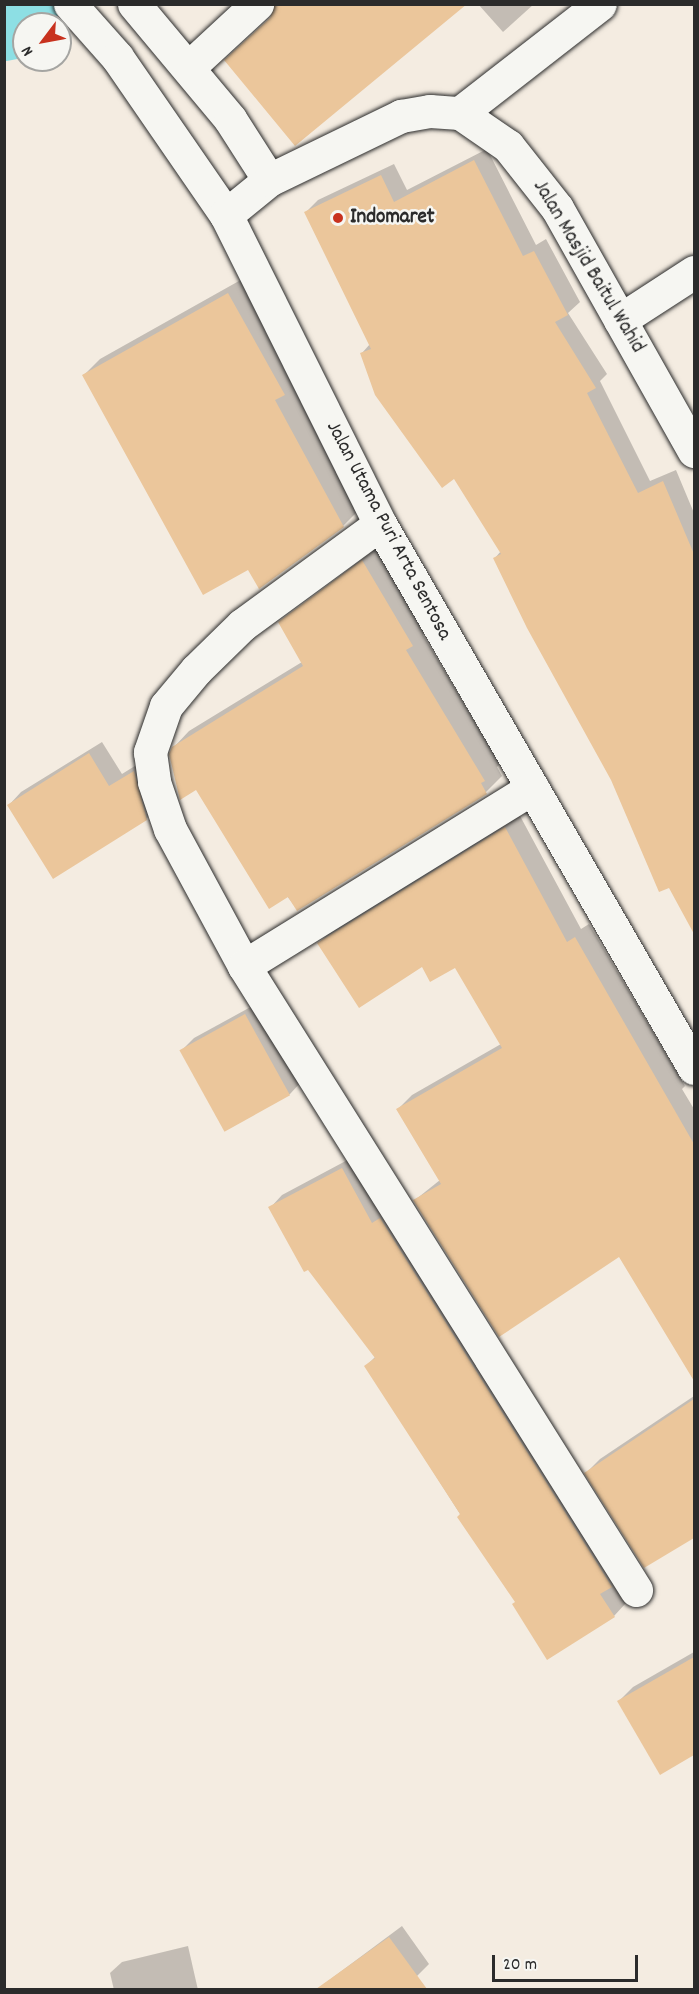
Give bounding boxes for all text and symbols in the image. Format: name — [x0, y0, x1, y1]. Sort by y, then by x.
north arrow — [12, 12, 72, 72]
text: N — [16, 41, 40, 60]
street label: Jalan Masjid Baitul Wahid — [526, 176, 650, 358]
place label: Indomaret — [350, 205, 434, 231]
marker: Indomaret — [331, 211, 345, 225]
street label: Jalan Utama Puri Arta Sentosa — [320, 417, 456, 645]
scale bar — [495, 1943, 640, 1981]
text: 20 m — [503, 1953, 537, 1978]

